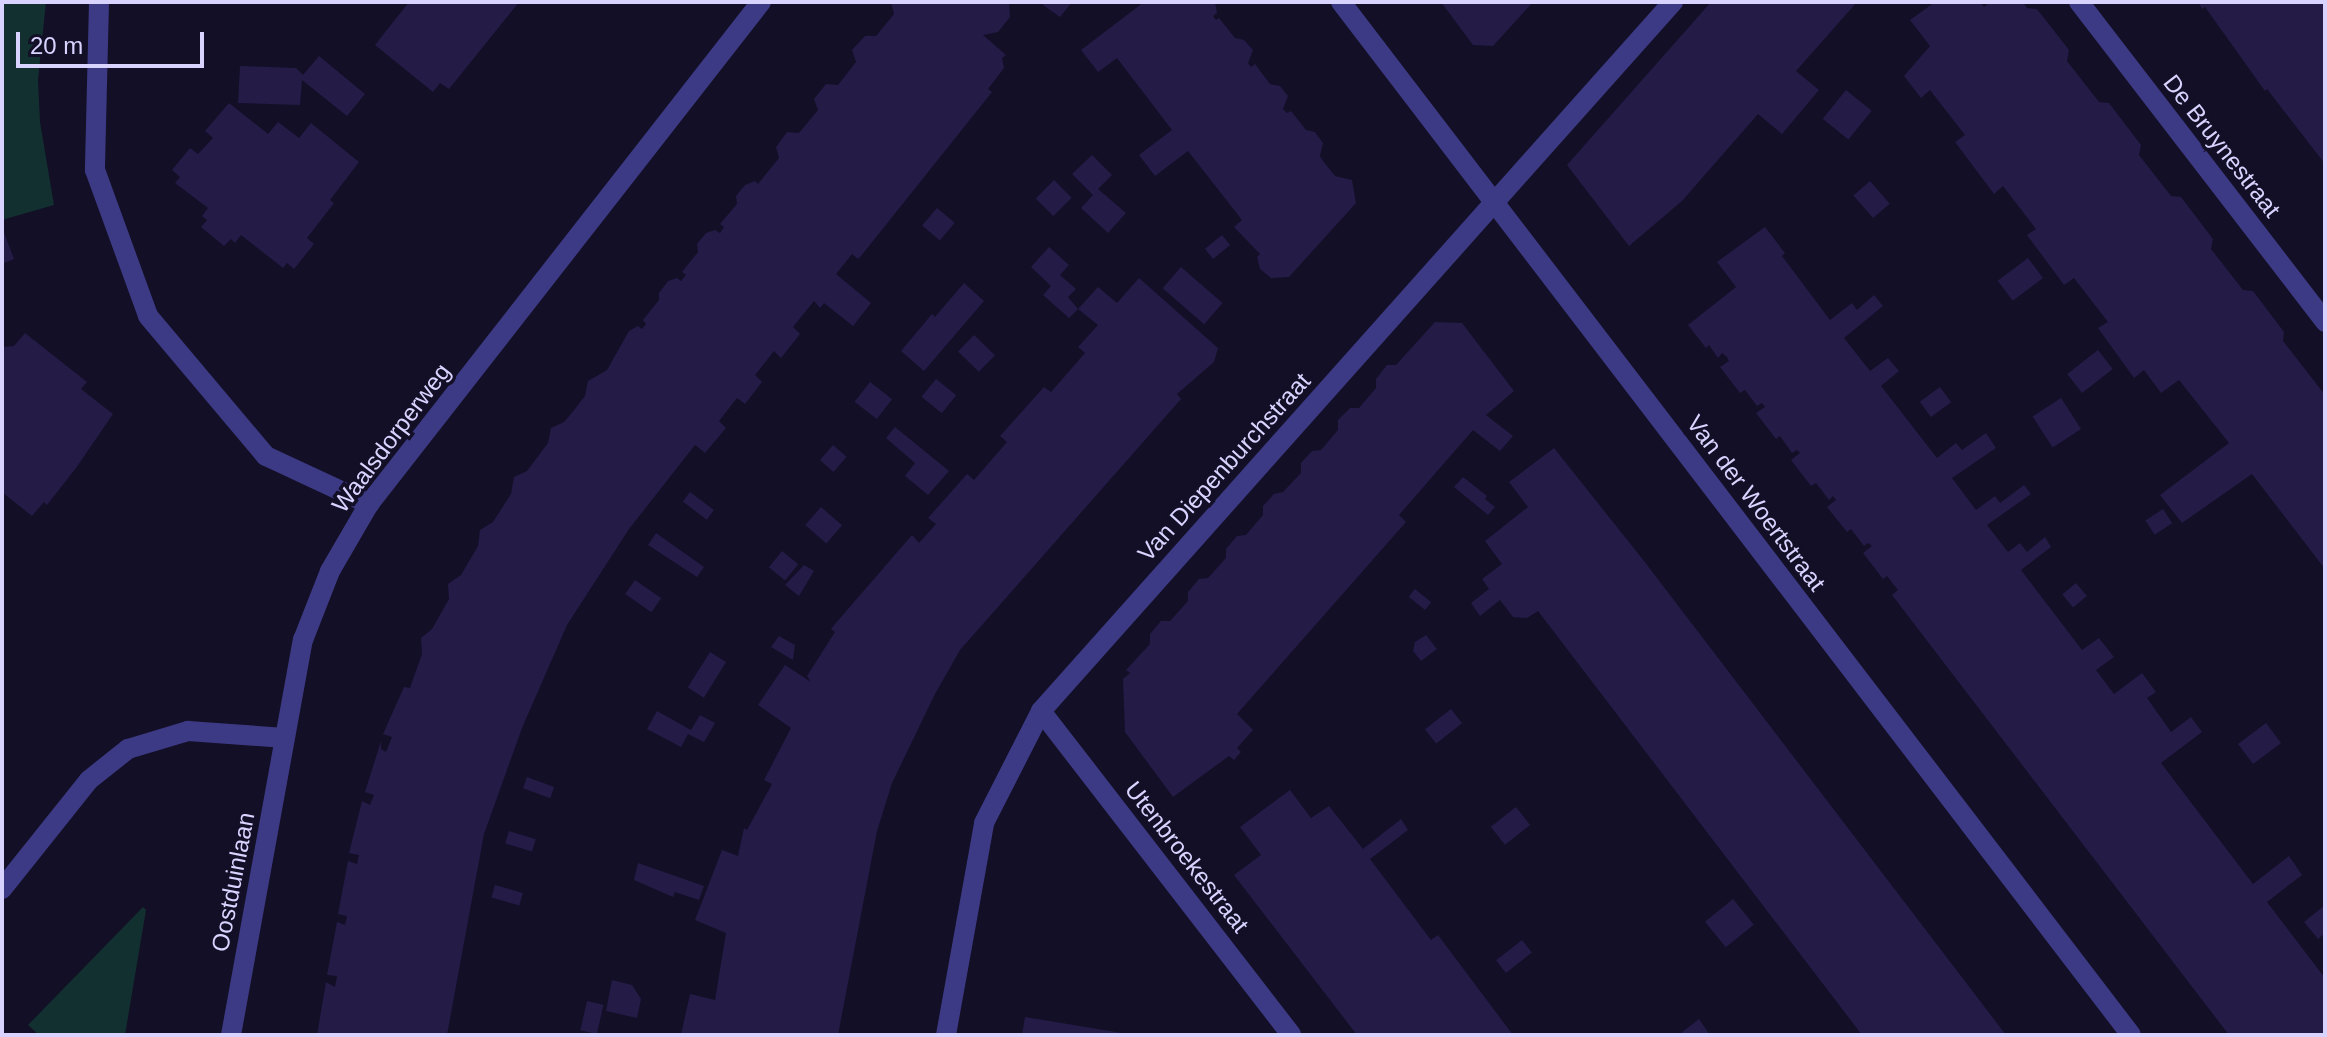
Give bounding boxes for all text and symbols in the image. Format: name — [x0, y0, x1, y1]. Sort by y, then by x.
scale bar — [20, 16, 208, 66]
text: 20 m — [30, 32, 83, 59]
street label: De Bruynestraat — [2157, 69, 2287, 223]
street label: Waalsdorperweg — [326, 358, 456, 518]
street label: Van Diepenburchstraat — [1132, 367, 1316, 567]
street label: Van der Woertstraat — [1681, 409, 1831, 597]
street label: Utenbroekestraat — [1119, 776, 1255, 938]
street label: Oostduinlaan — [205, 810, 261, 954]

